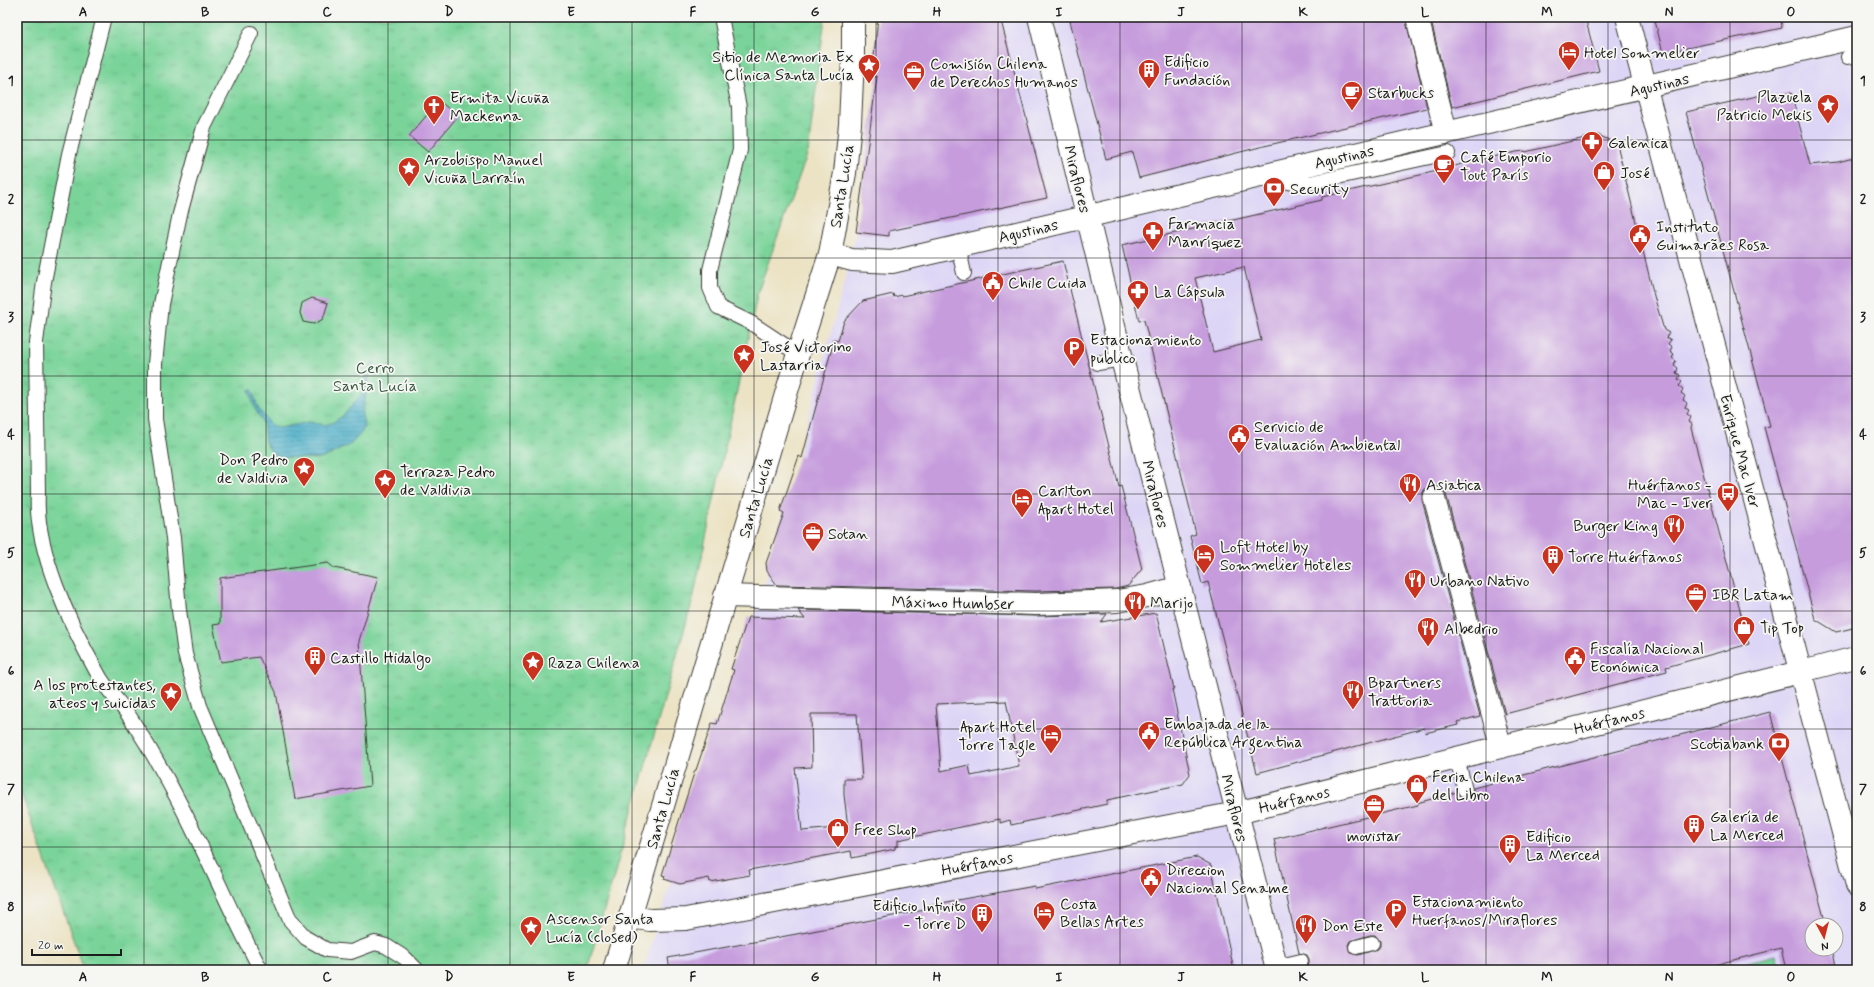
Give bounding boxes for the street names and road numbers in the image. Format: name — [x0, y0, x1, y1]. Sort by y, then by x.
street label: Agustinas — [1627, 68, 1691, 103]
street label: Agustinas — [1312, 140, 1376, 175]
street label: Santa Lucía — [826, 143, 859, 229]
street label: Miraflores — [1058, 143, 1095, 215]
street label: Agustinas — [996, 214, 1060, 249]
street label: Enrique Mac Iver — [1714, 392, 1765, 511]
street label: Santa Lucía — [734, 454, 779, 541]
street label: Miraflores — [1136, 458, 1173, 530]
street label: Máximo Humbser — [891, 592, 1015, 615]
street label: Huérfanos — [1572, 703, 1647, 740]
street label: Santa Lucía — [642, 765, 685, 852]
street label: Miraflores — [1215, 772, 1252, 844]
street label: Huérfanos — [1257, 782, 1332, 819]
street label: Huérfanos — [940, 847, 1015, 882]

